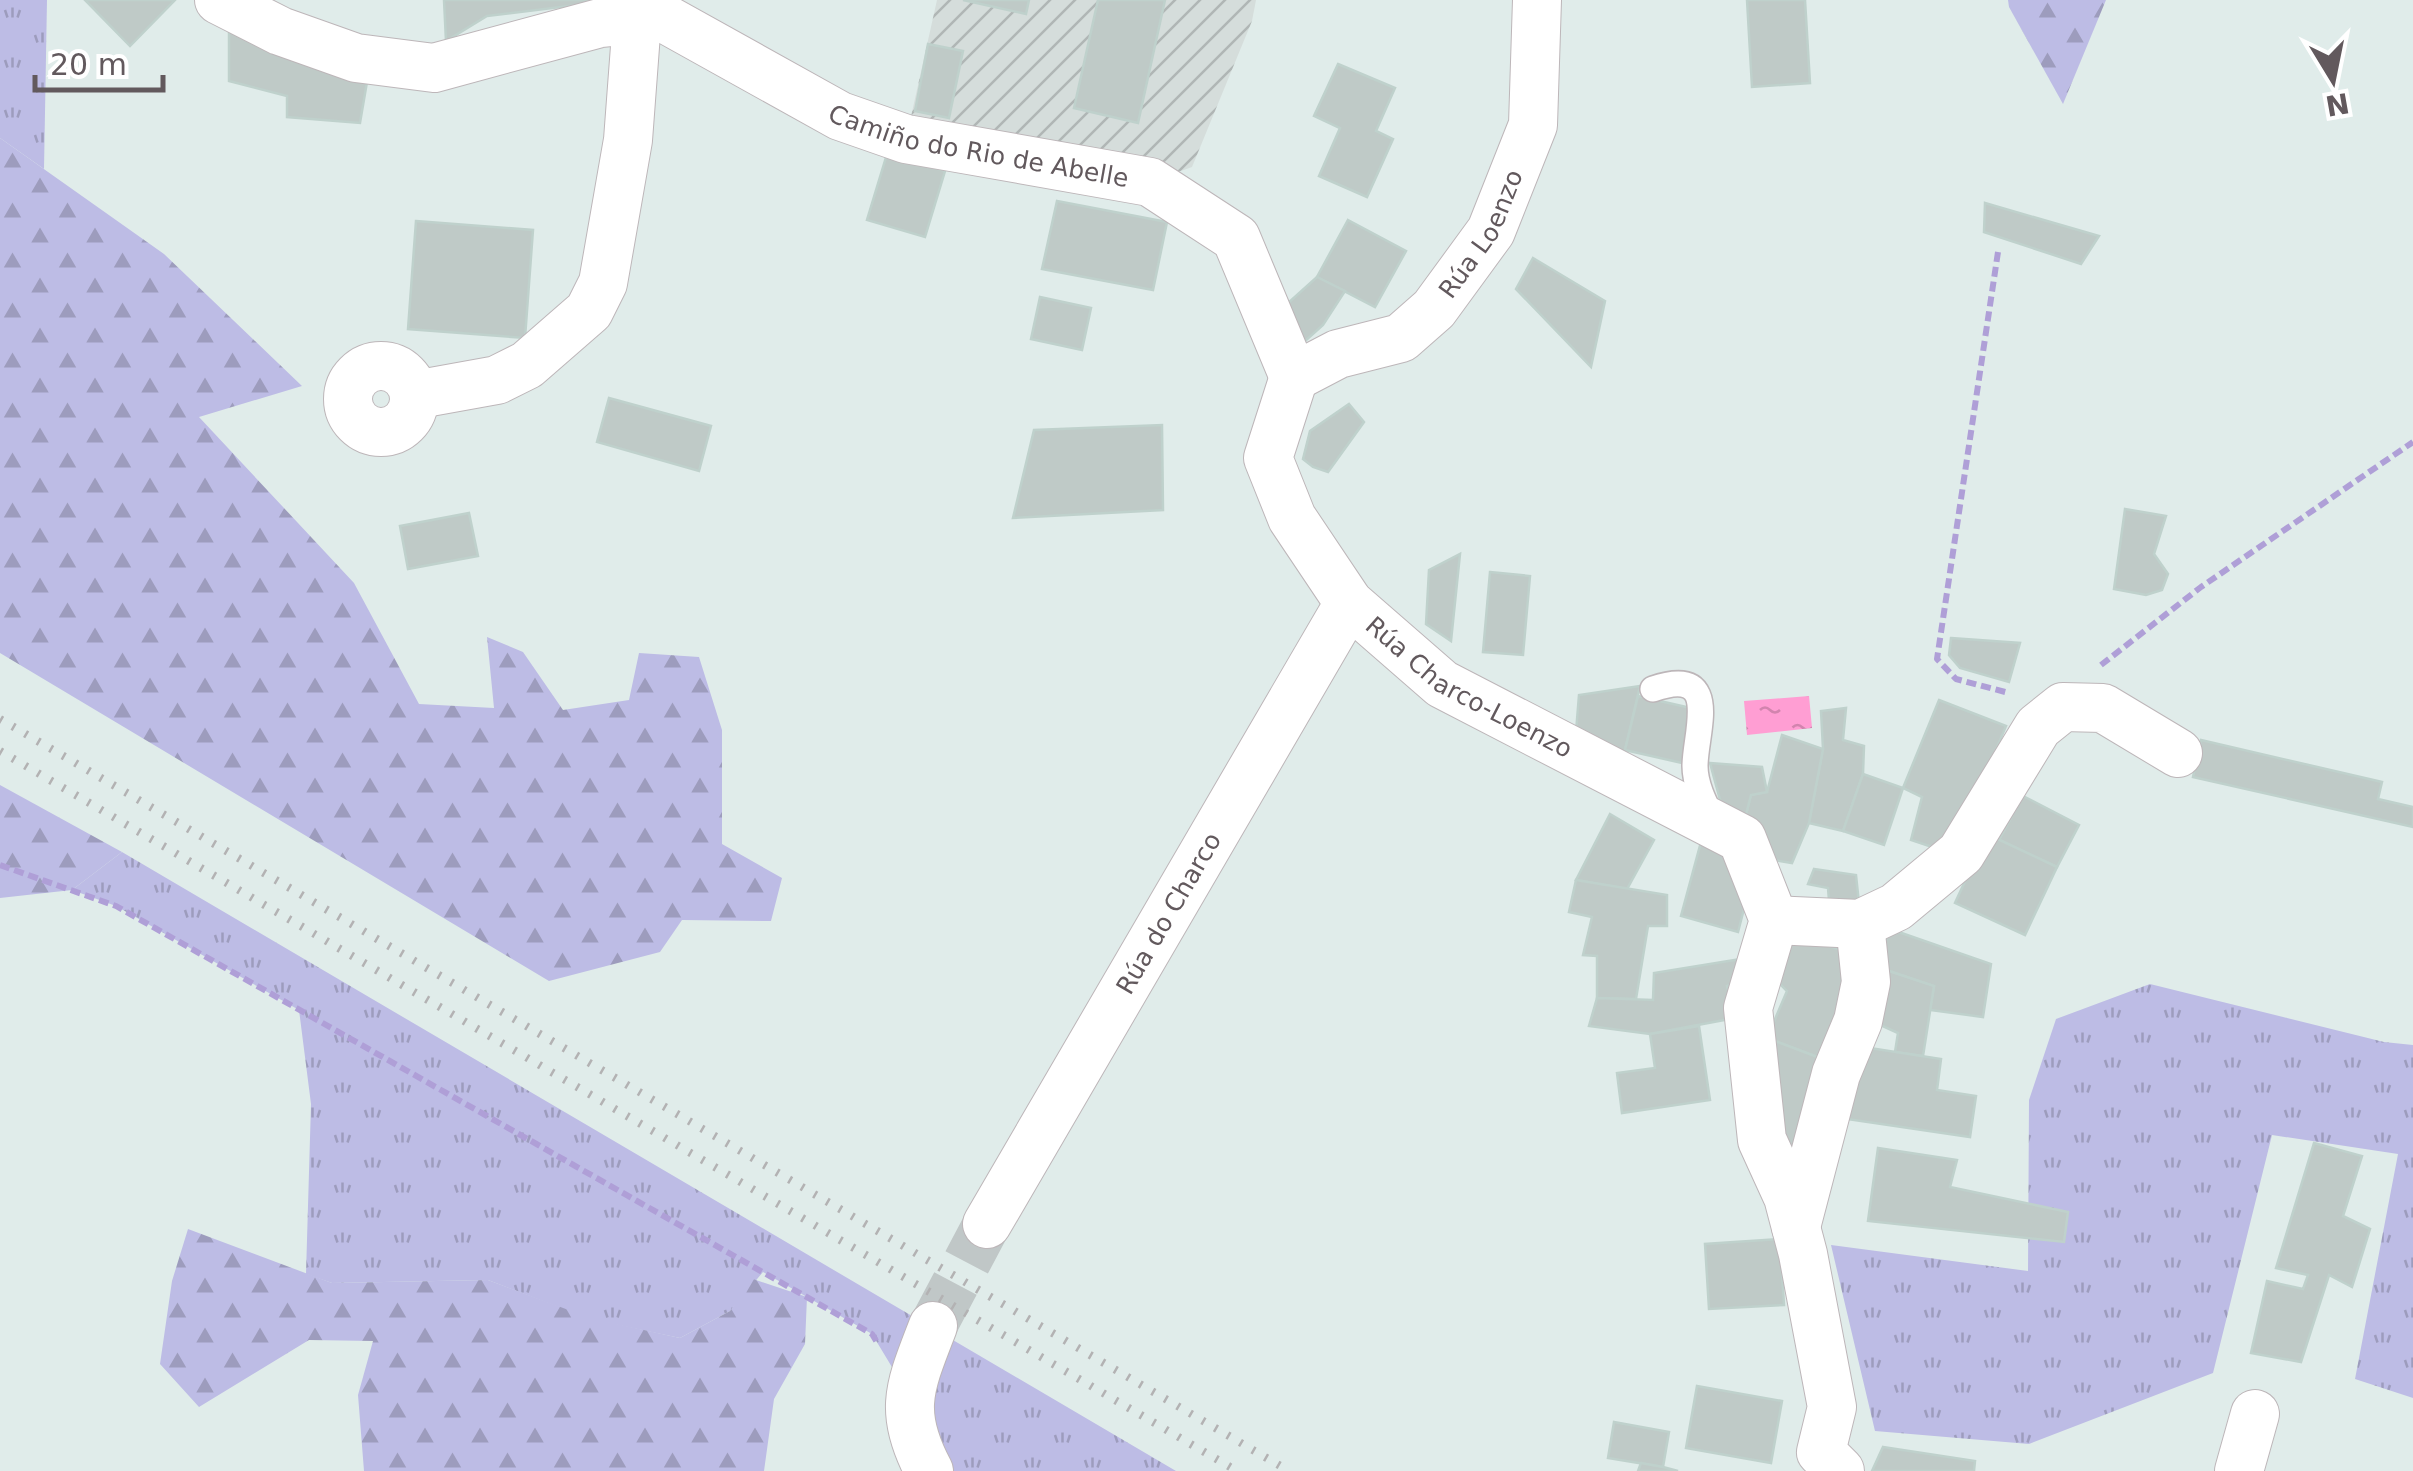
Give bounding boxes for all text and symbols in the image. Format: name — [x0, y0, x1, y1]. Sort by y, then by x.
scale bar — [35, 30, 162, 92]
north arrow — [2283, 30, 2383, 130]
text: 20 m — [50, 47, 127, 82]
text: N — [2323, 86, 2352, 122]
street label: Camiño do Rio de Abelle — [823, 98, 1131, 192]
street label: Rúa Loenzo — [1433, 165, 1528, 303]
street label: Rúa Charco-Loenzo — [1360, 610, 1578, 763]
street label: Rúa do Charco — [1110, 827, 1227, 999]

